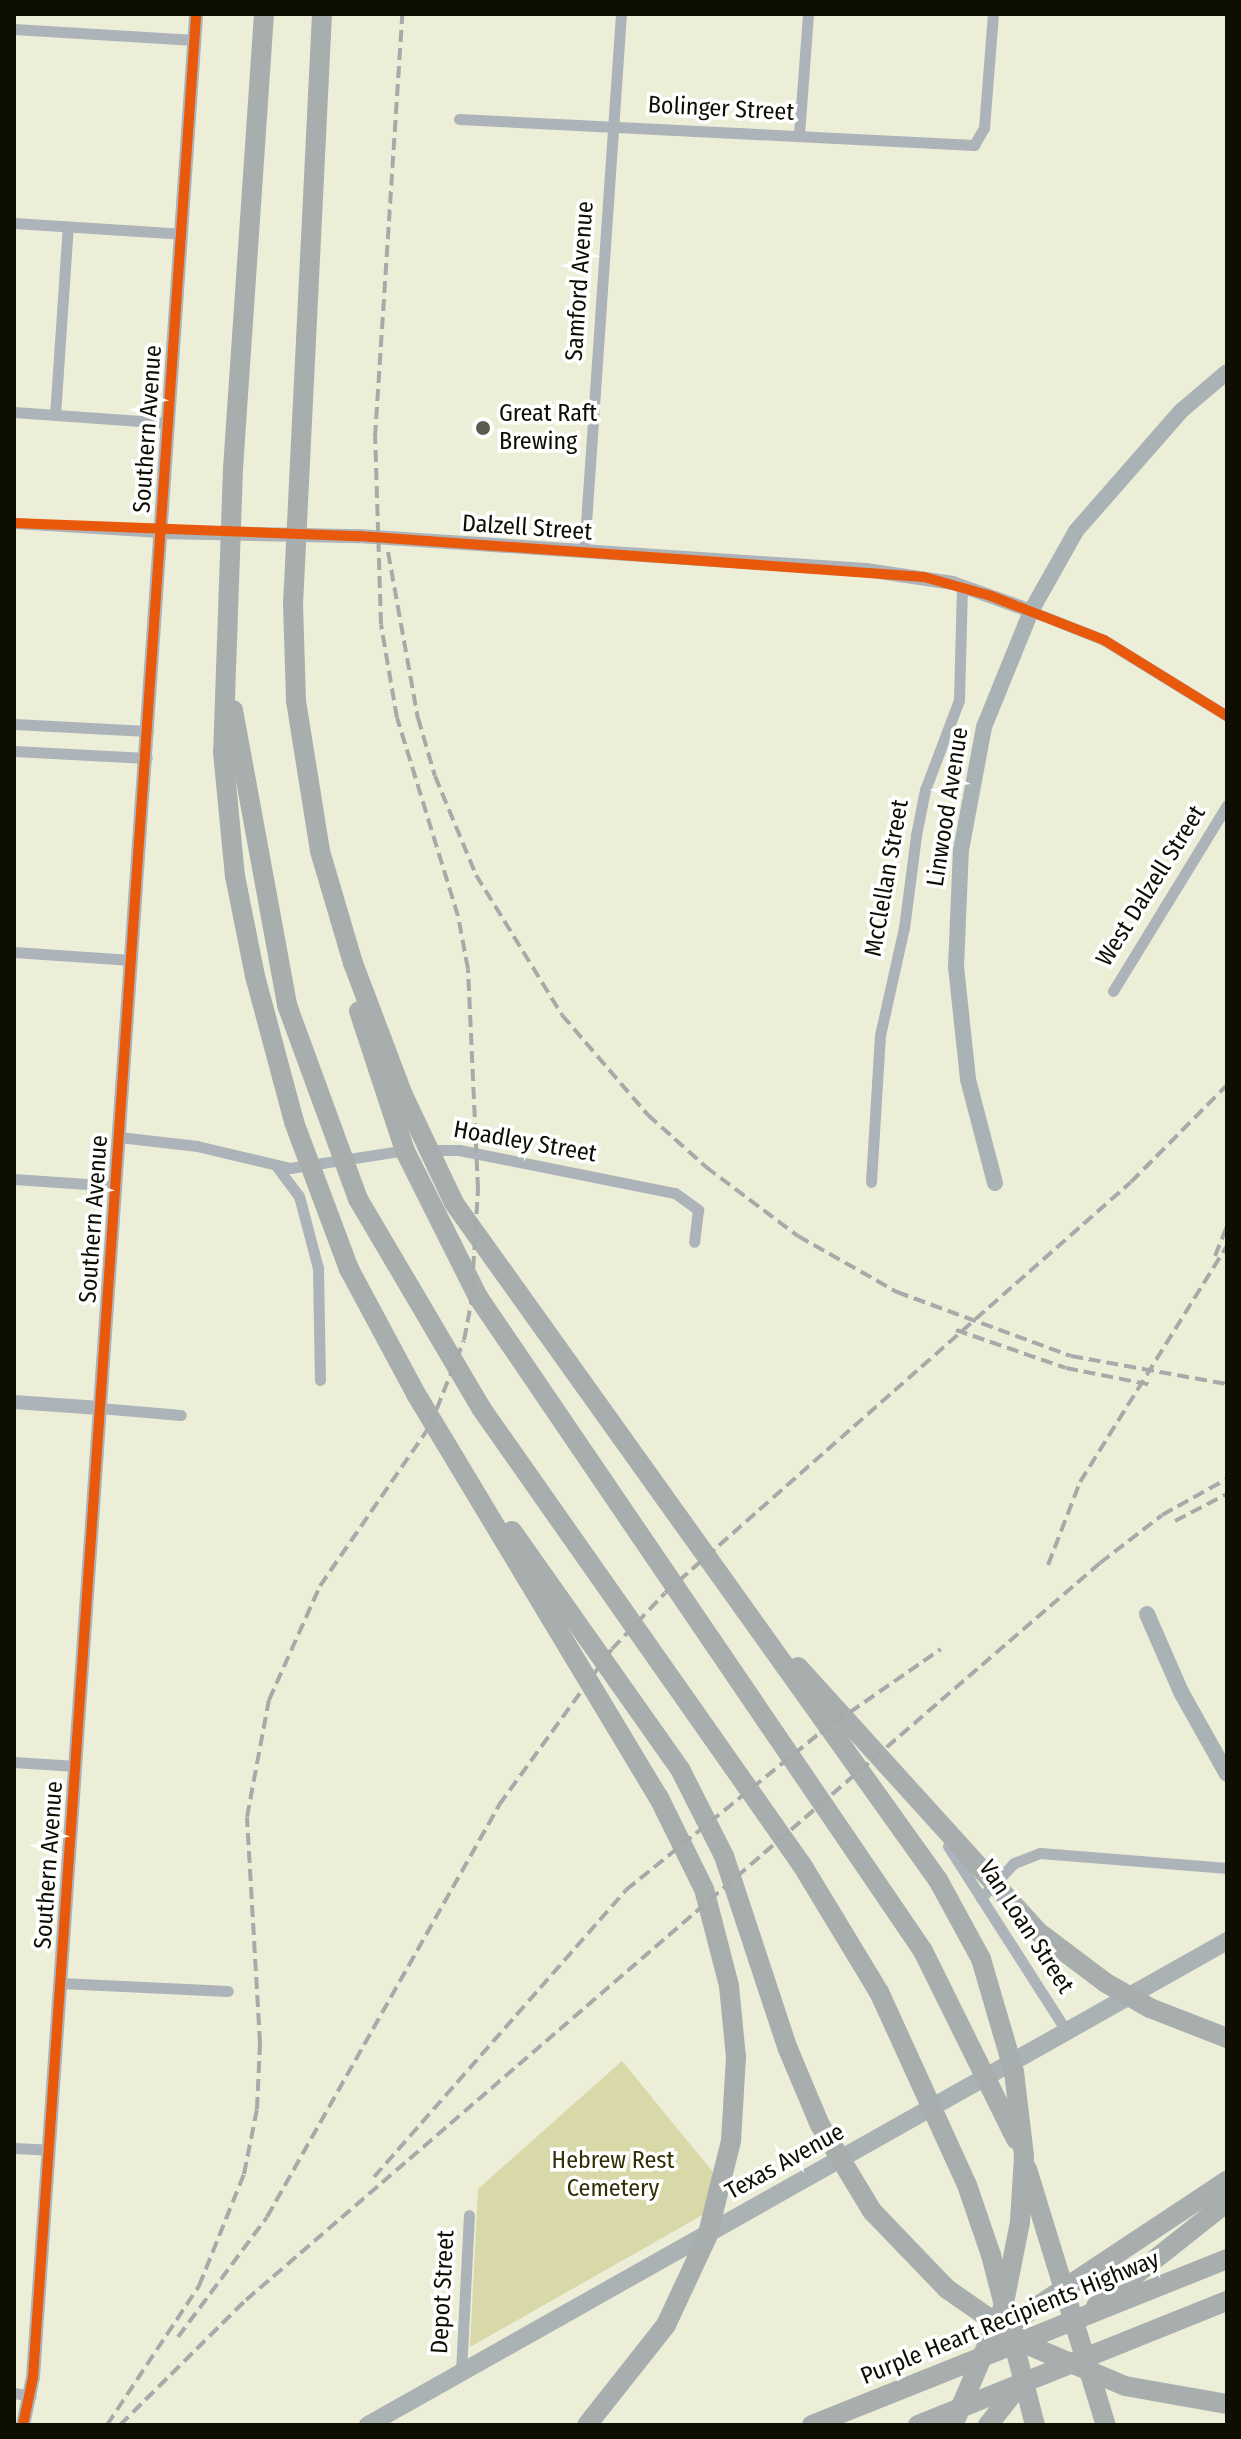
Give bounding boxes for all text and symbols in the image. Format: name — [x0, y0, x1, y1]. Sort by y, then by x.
street label: Bolinger Street — [647, 91, 795, 127]
street label: Samford Avenue — [560, 200, 600, 362]
street label: Southern Avenue — [128, 344, 168, 514]
place label: Great Raft Brewing — [499, 400, 597, 456]
marker: Great Raft Brewing — [474, 419, 492, 437]
street label: Dalzell Street — [461, 509, 593, 547]
street label: Linwood Avenue — [921, 725, 975, 889]
street label: McClellan Street — [859, 797, 915, 959]
street label: West Dalzell Street — [1090, 801, 1212, 971]
street label: Hoadley Street — [451, 1115, 599, 1169]
street label: Southern Avenue — [74, 1134, 114, 1304]
street label: Southern Avenue — [29, 1780, 69, 1950]
street label: Van Loan Street — [972, 1855, 1080, 1999]
street label: Texas Avenue — [721, 2118, 849, 2206]
park label: Hebrew Rest Cemetery — [552, 2147, 674, 2203]
street label: Depot Street — [425, 2229, 461, 2355]
street label: Purple Heart Recipients Highway — [857, 2245, 1163, 2391]

